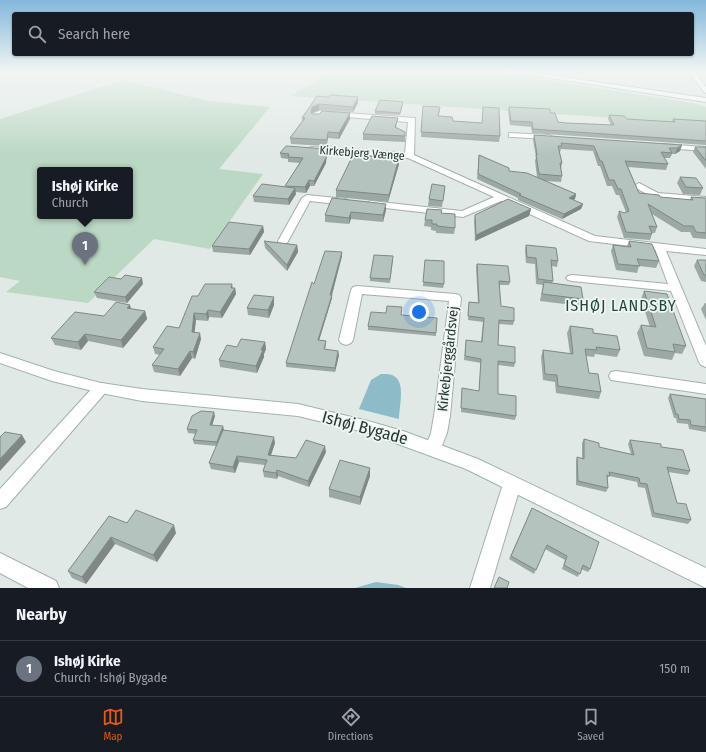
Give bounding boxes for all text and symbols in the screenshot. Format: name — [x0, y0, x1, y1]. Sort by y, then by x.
search box — [12, 12, 694, 56]
icon: search — [26, 23, 48, 45]
text: Search here — [58, 25, 130, 43]
street label: Kirkebjerg Vænge — [319, 143, 405, 163]
popup — [37, 167, 133, 219]
text: Ishøj Kirke — [52, 177, 118, 195]
text: Church — [52, 195, 88, 210]
pin: 1 — [72, 232, 98, 265]
district label: ISHØJ LANDSBY — [565, 296, 677, 315]
your location — [409, 302, 429, 322]
street label: Kirkebjerggårdsvej — [434, 305, 462, 413]
street label: Ishøj Bygade — [320, 406, 410, 450]
text: Nearby — [16, 604, 67, 625]
text: Ishøj Kirke — [54, 652, 121, 670]
text: 1 — [26, 661, 32, 676]
text: 150 m — [659, 661, 690, 676]
text: Church · Ishøj Bygade — [54, 670, 167, 685]
tab: Map — [102, 706, 124, 743]
tab: Directions — [328, 706, 373, 743]
tab: Saved — [577, 706, 604, 743]

